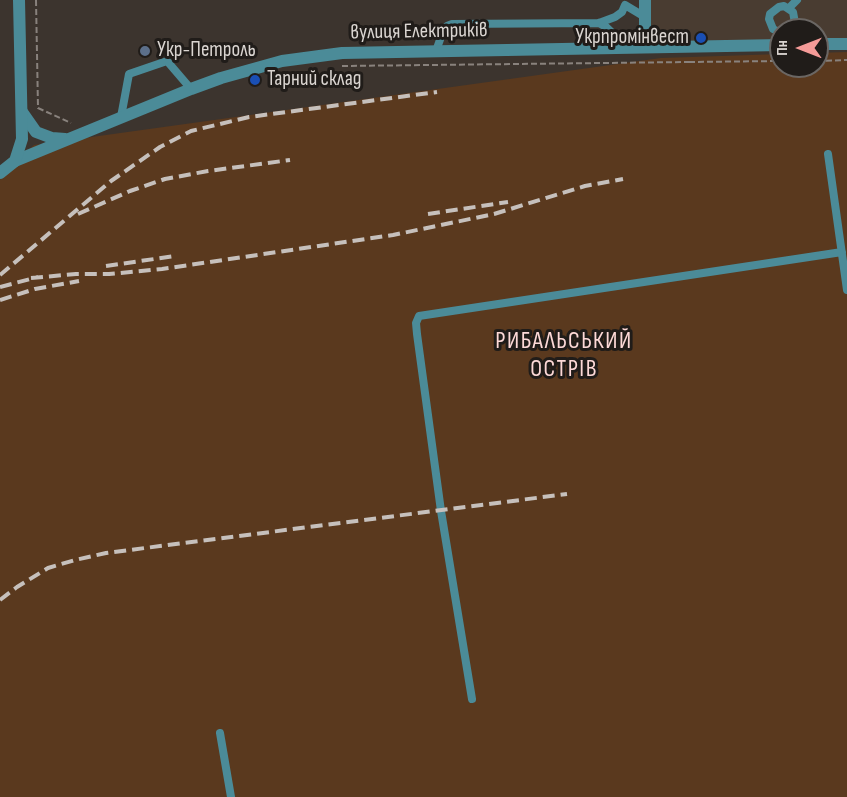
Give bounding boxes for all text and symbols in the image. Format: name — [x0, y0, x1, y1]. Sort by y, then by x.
street label: вулиця Електриків — [350, 18, 488, 46]
north arrow — [769, 18, 829, 78]
place label: Укрпромінвест — [575, 25, 689, 51]
marker: Укрпромінвест — [694, 31, 708, 45]
place label: Укр-Петроль — [157, 38, 256, 64]
text: Пн — [773, 40, 792, 56]
marker: Укр-Петроль — [138, 44, 152, 58]
place label: Тарний склад — [267, 67, 362, 93]
marker: Тарний склад — [248, 73, 262, 87]
district label: РИБАЛЬСЬКИЙ ОСТРІВ — [495, 328, 633, 384]

